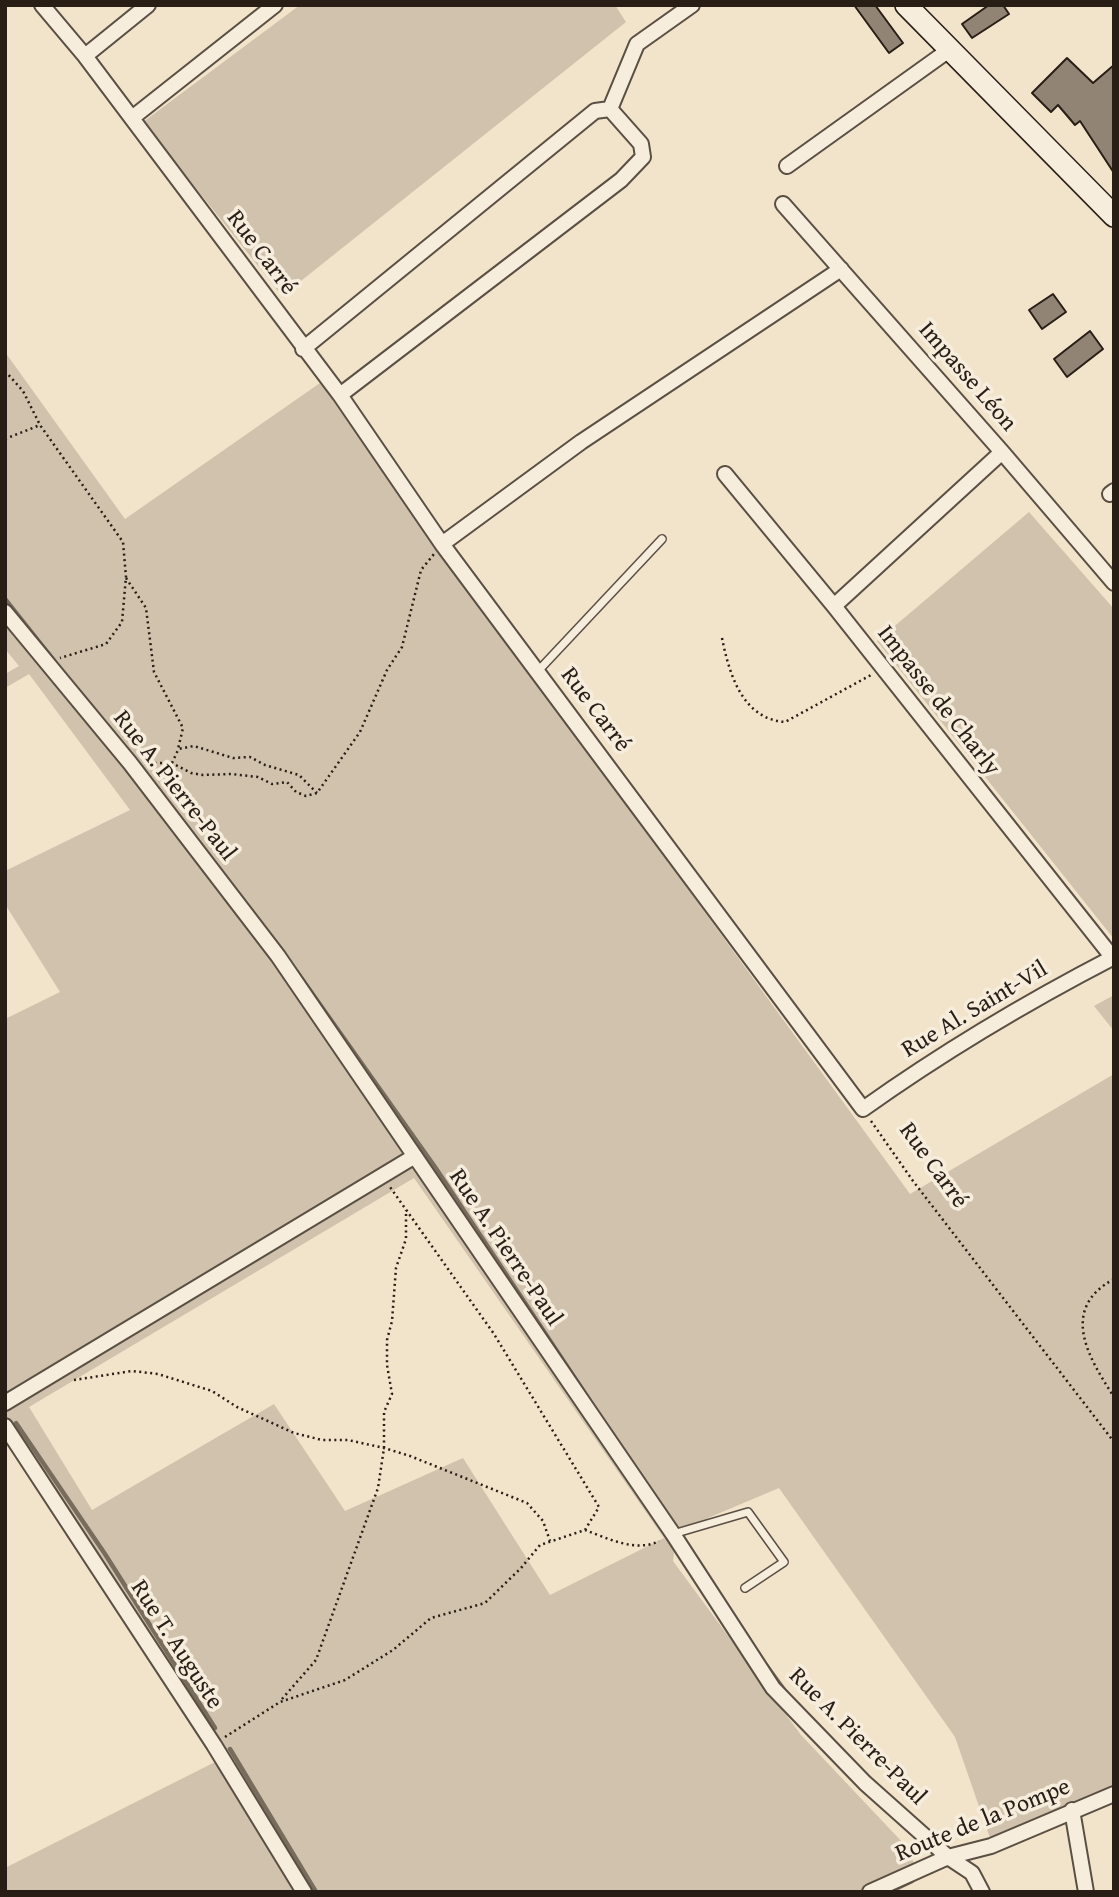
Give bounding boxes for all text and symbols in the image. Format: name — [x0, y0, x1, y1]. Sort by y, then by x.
street label: Rue Carré — [220, 205, 302, 301]
street label: Impasse Léon — [912, 316, 1022, 438]
street label: Impasse de Charly — [870, 620, 1006, 782]
street label: Rue Carré — [554, 662, 636, 758]
street label: Rue A. Pierre-Paul — [106, 705, 242, 867]
street label: Rue Al. Saint-Vil — [897, 955, 1053, 1065]
street label: Rue Carré — [892, 1118, 974, 1214]
street label: Rue A. Pierre-Paul — [442, 1164, 568, 1332]
street label: Rue T. Auguste — [124, 1575, 228, 1715]
street label: Rue A. Pierre-Paul — [782, 1662, 932, 1812]
street label: Route de la Pompe — [891, 1773, 1075, 1869]

